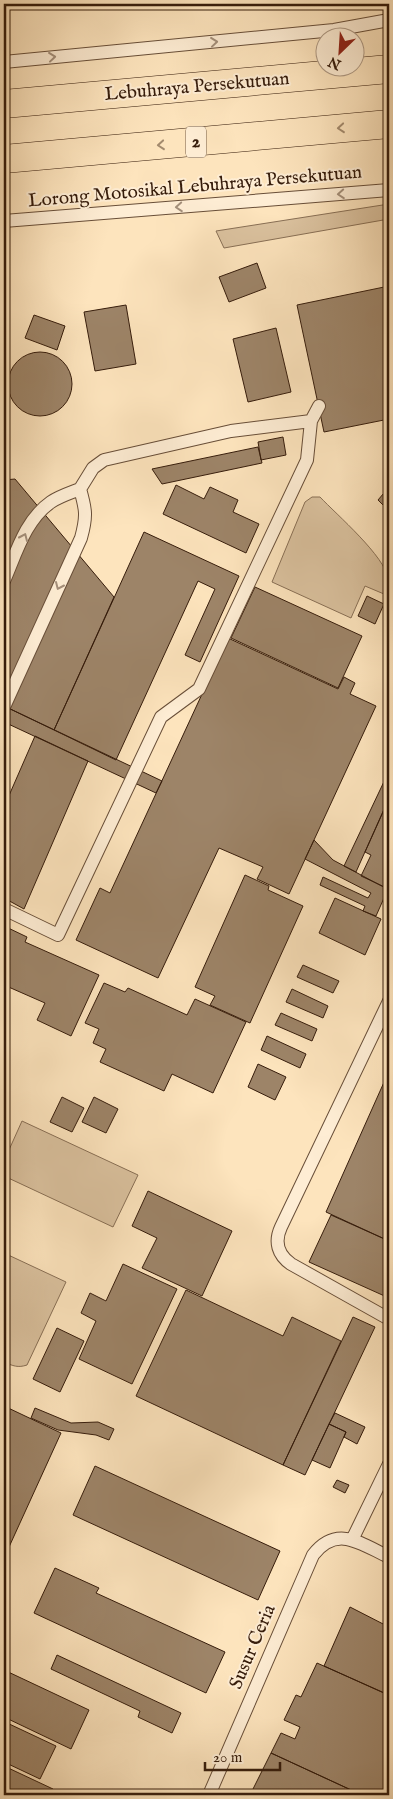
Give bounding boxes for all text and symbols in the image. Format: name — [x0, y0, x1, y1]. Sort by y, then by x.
north arrow — [316, 28, 366, 78]
one-way arrow — [210, 36, 218, 47]
one-way arrow — [49, 52, 57, 63]
text: N — [326, 52, 345, 74]
street label: Lebuhraya Persekutuan — [104, 67, 290, 107]
one-way arrow — [336, 123, 344, 134]
road number: 2 — [186, 126, 206, 158]
one-way arrow — [157, 139, 165, 150]
street label: Lorong Motosikal Lebuhraya Persekutuan — [27, 160, 363, 214]
one-way arrow — [336, 188, 344, 199]
one-way arrow — [174, 201, 182, 212]
one-way arrow — [17, 533, 28, 542]
one-way arrow — [54, 581, 65, 590]
street label: Susur Ceria — [224, 1600, 282, 1693]
scale bar — [205, 1739, 280, 1771]
text: 20 m — [213, 1748, 243, 1767]

